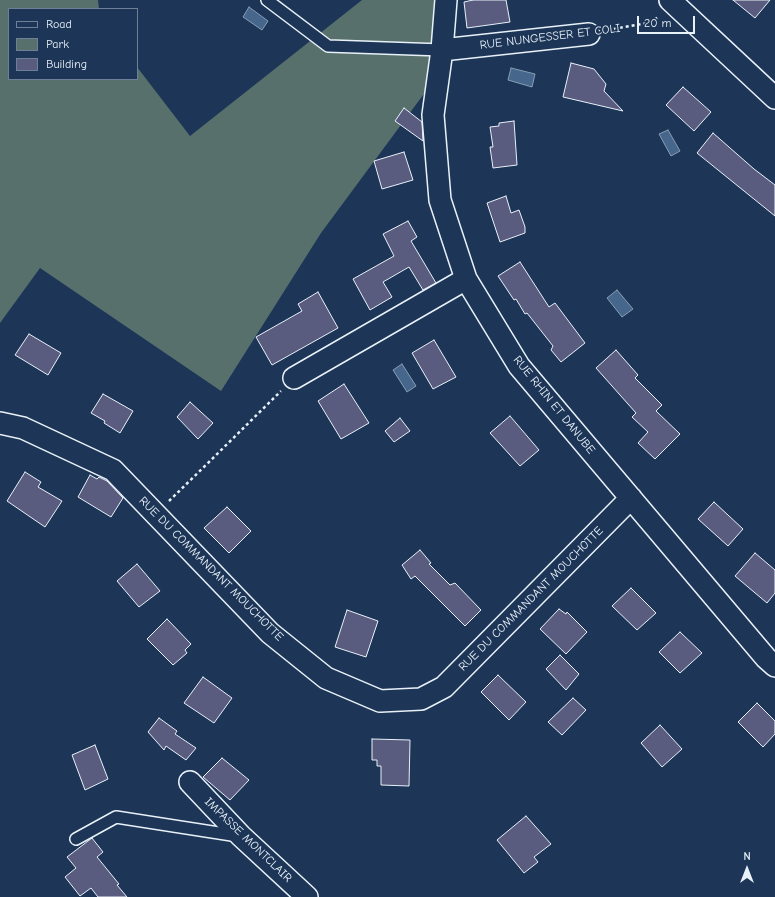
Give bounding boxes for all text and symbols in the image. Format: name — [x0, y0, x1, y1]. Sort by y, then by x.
legend — [8, 8, 138, 80]
scale bar — [639, 8, 697, 34]
text: 20 m — [644, 16, 672, 30]
text: Road — [46, 17, 72, 31]
street label: RUE NUNGESSER ET COLI — [479, 21, 621, 53]
text: Park — [46, 37, 69, 51]
text: Building — [46, 57, 87, 71]
street label: RUE RHIN ET DANUBE — [510, 353, 598, 457]
street label: RUE DU COMMANDANT MOUCHOTTE — [136, 494, 286, 644]
street label: RUE DU COMMANDANT MOUCHOTTE — [456, 524, 606, 674]
street label: IMPASSE MONTCLAIR — [201, 795, 295, 885]
north arrow — [727, 849, 767, 889]
text: N — [743, 850, 751, 863]

